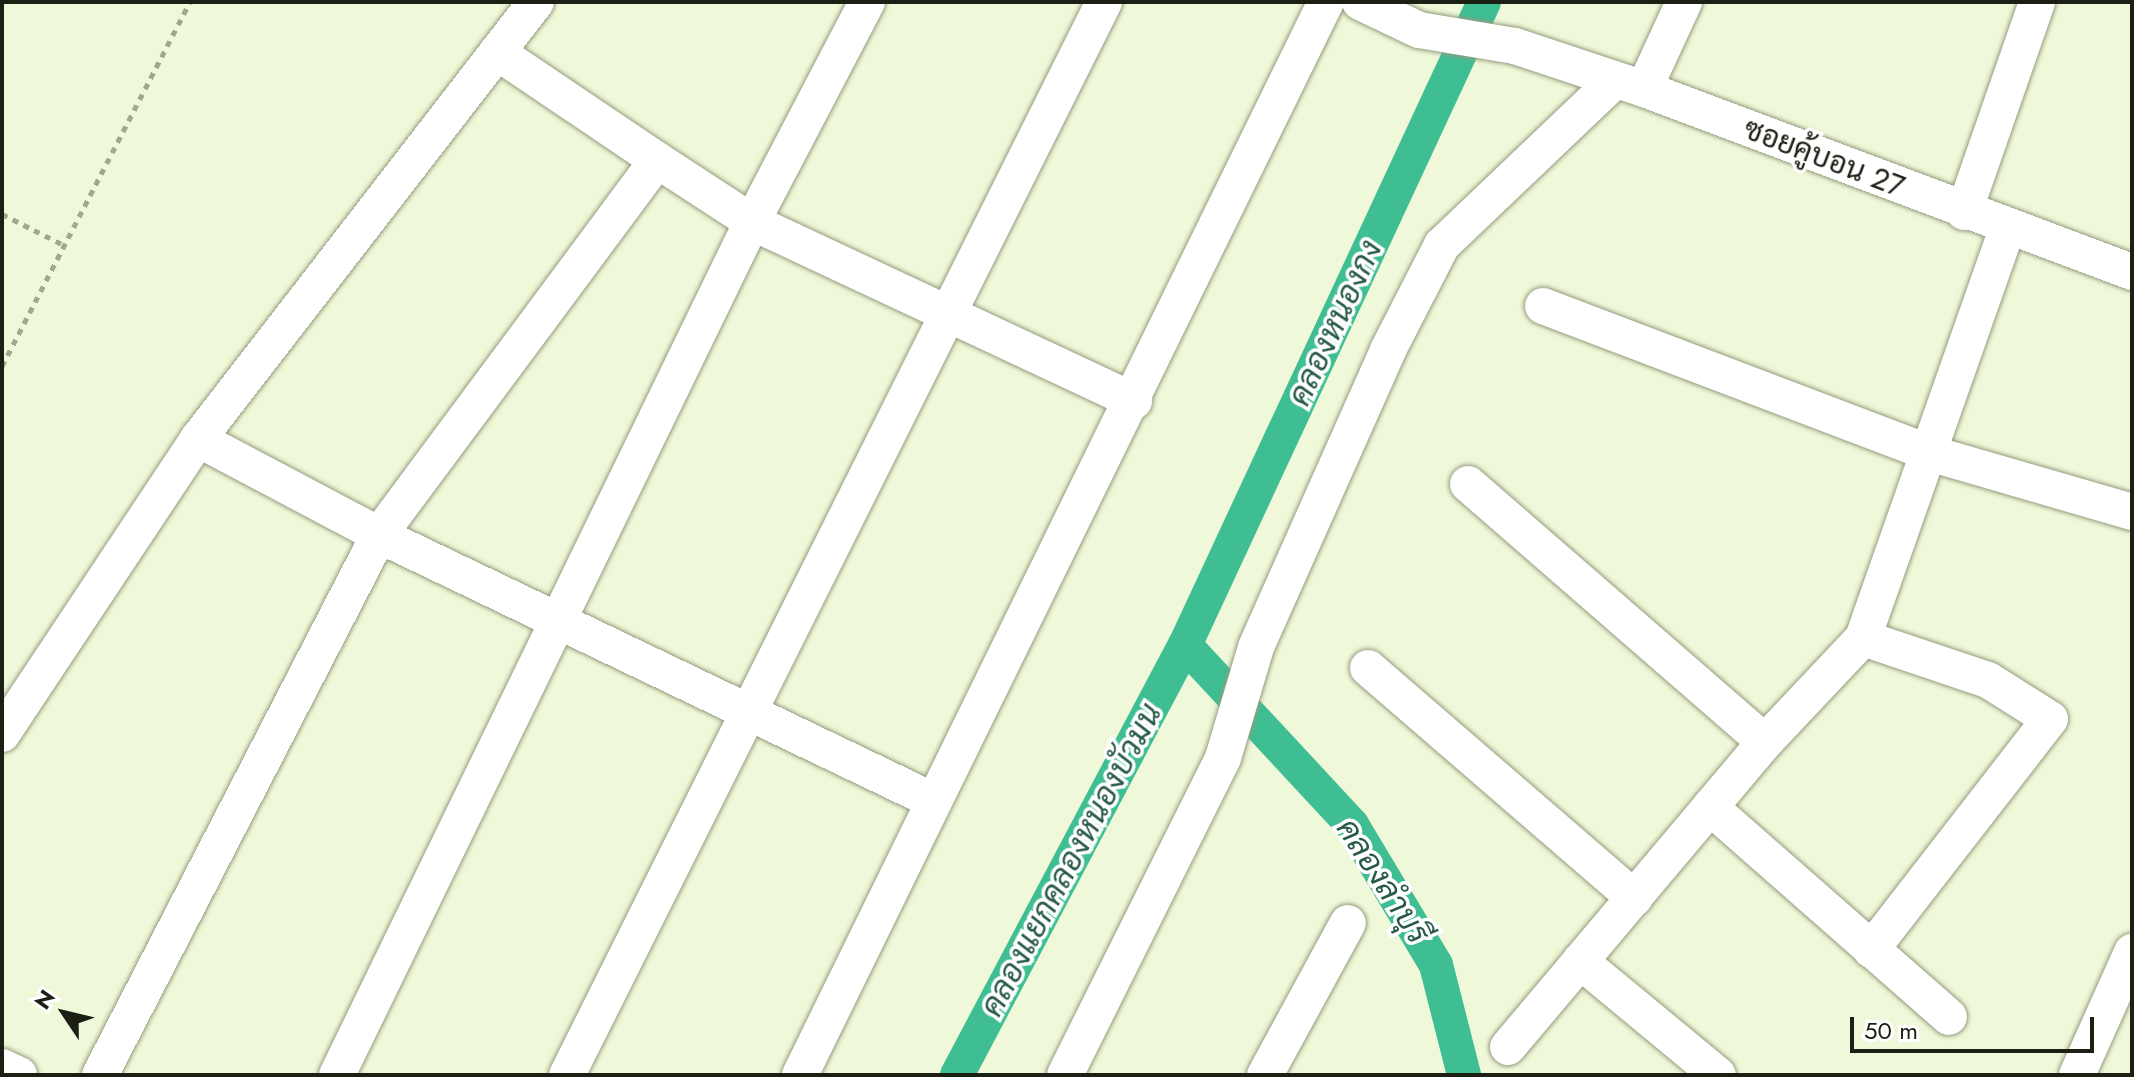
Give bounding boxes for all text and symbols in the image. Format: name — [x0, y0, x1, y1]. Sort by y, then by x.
street label: ซอยคู้บอน 27 — [1739, 111, 1909, 205]
water label: คลองหนองกง — [1280, 234, 1390, 412]
water label: คลองแยกคลองหนองบัวมน — [972, 697, 1170, 1023]
water label: คลองลำบุรี — [1328, 811, 1438, 951]
north arrow — [24, 973, 104, 1053]
text: N — [26, 983, 62, 1016]
scale bar — [1854, 1001, 2098, 1051]
text: 50 m — [1864, 1013, 1918, 1048]

